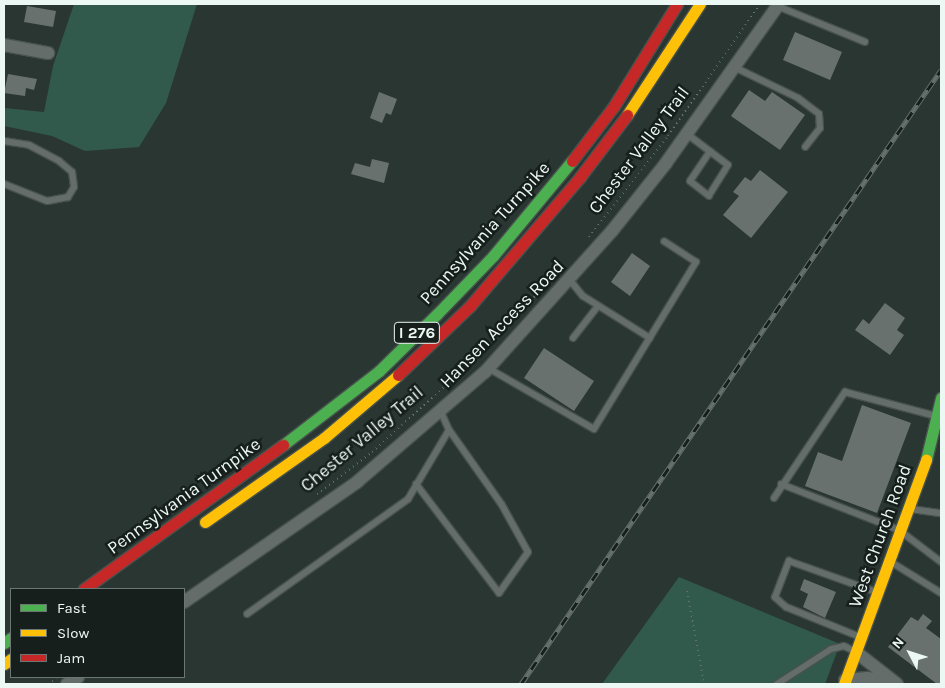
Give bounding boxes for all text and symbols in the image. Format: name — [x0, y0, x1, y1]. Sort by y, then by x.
street label: Chester Valley Trail — [584, 82, 694, 218]
street label: Pennsylvania Turnpike — [415, 157, 555, 309]
street label: Hansen Access Road — [435, 256, 569, 392]
road number: I 276 — [393, 319, 441, 346]
street label: Chester Valley Trail — [296, 381, 428, 497]
street label: Pennsylvania Turnpike — [103, 433, 265, 559]
street label: West Church Road — [844, 462, 916, 610]
legend — [10, 588, 185, 678]
text: Fast — [57, 599, 86, 617]
text: Slow — [57, 624, 89, 642]
north arrow — [885, 628, 935, 678]
text: N — [888, 634, 908, 652]
text: Jam — [57, 649, 85, 667]

